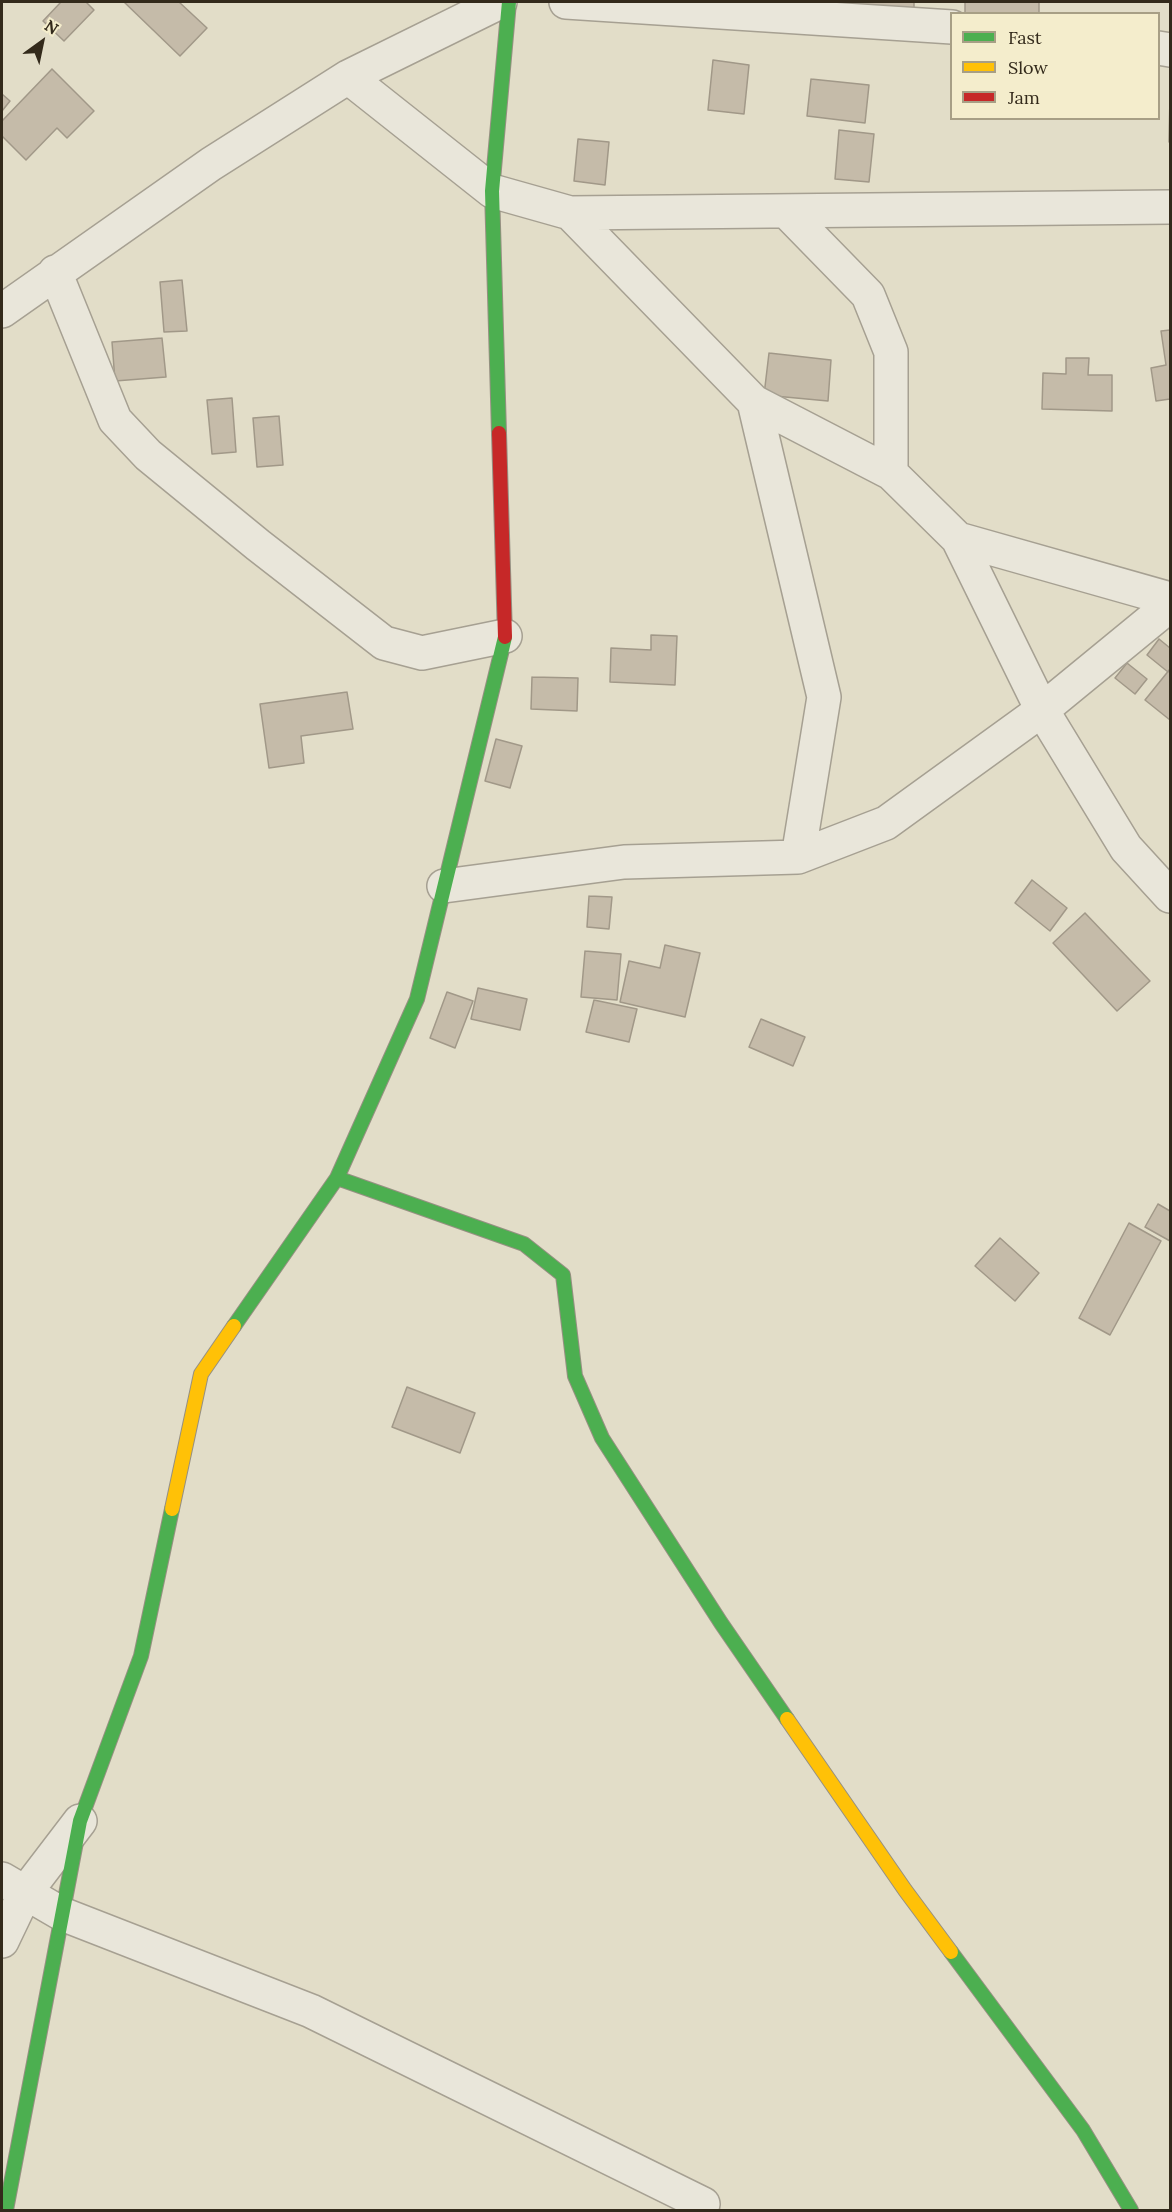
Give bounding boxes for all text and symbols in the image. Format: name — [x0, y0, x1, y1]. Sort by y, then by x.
north arrow — [12, 12, 72, 72]
legend — [950, 12, 1160, 120]
text: N — [41, 15, 62, 39]
text: Fast — [1008, 26, 1042, 49]
text: Slow — [1008, 56, 1048, 79]
text: Jam — [1008, 86, 1040, 109]

